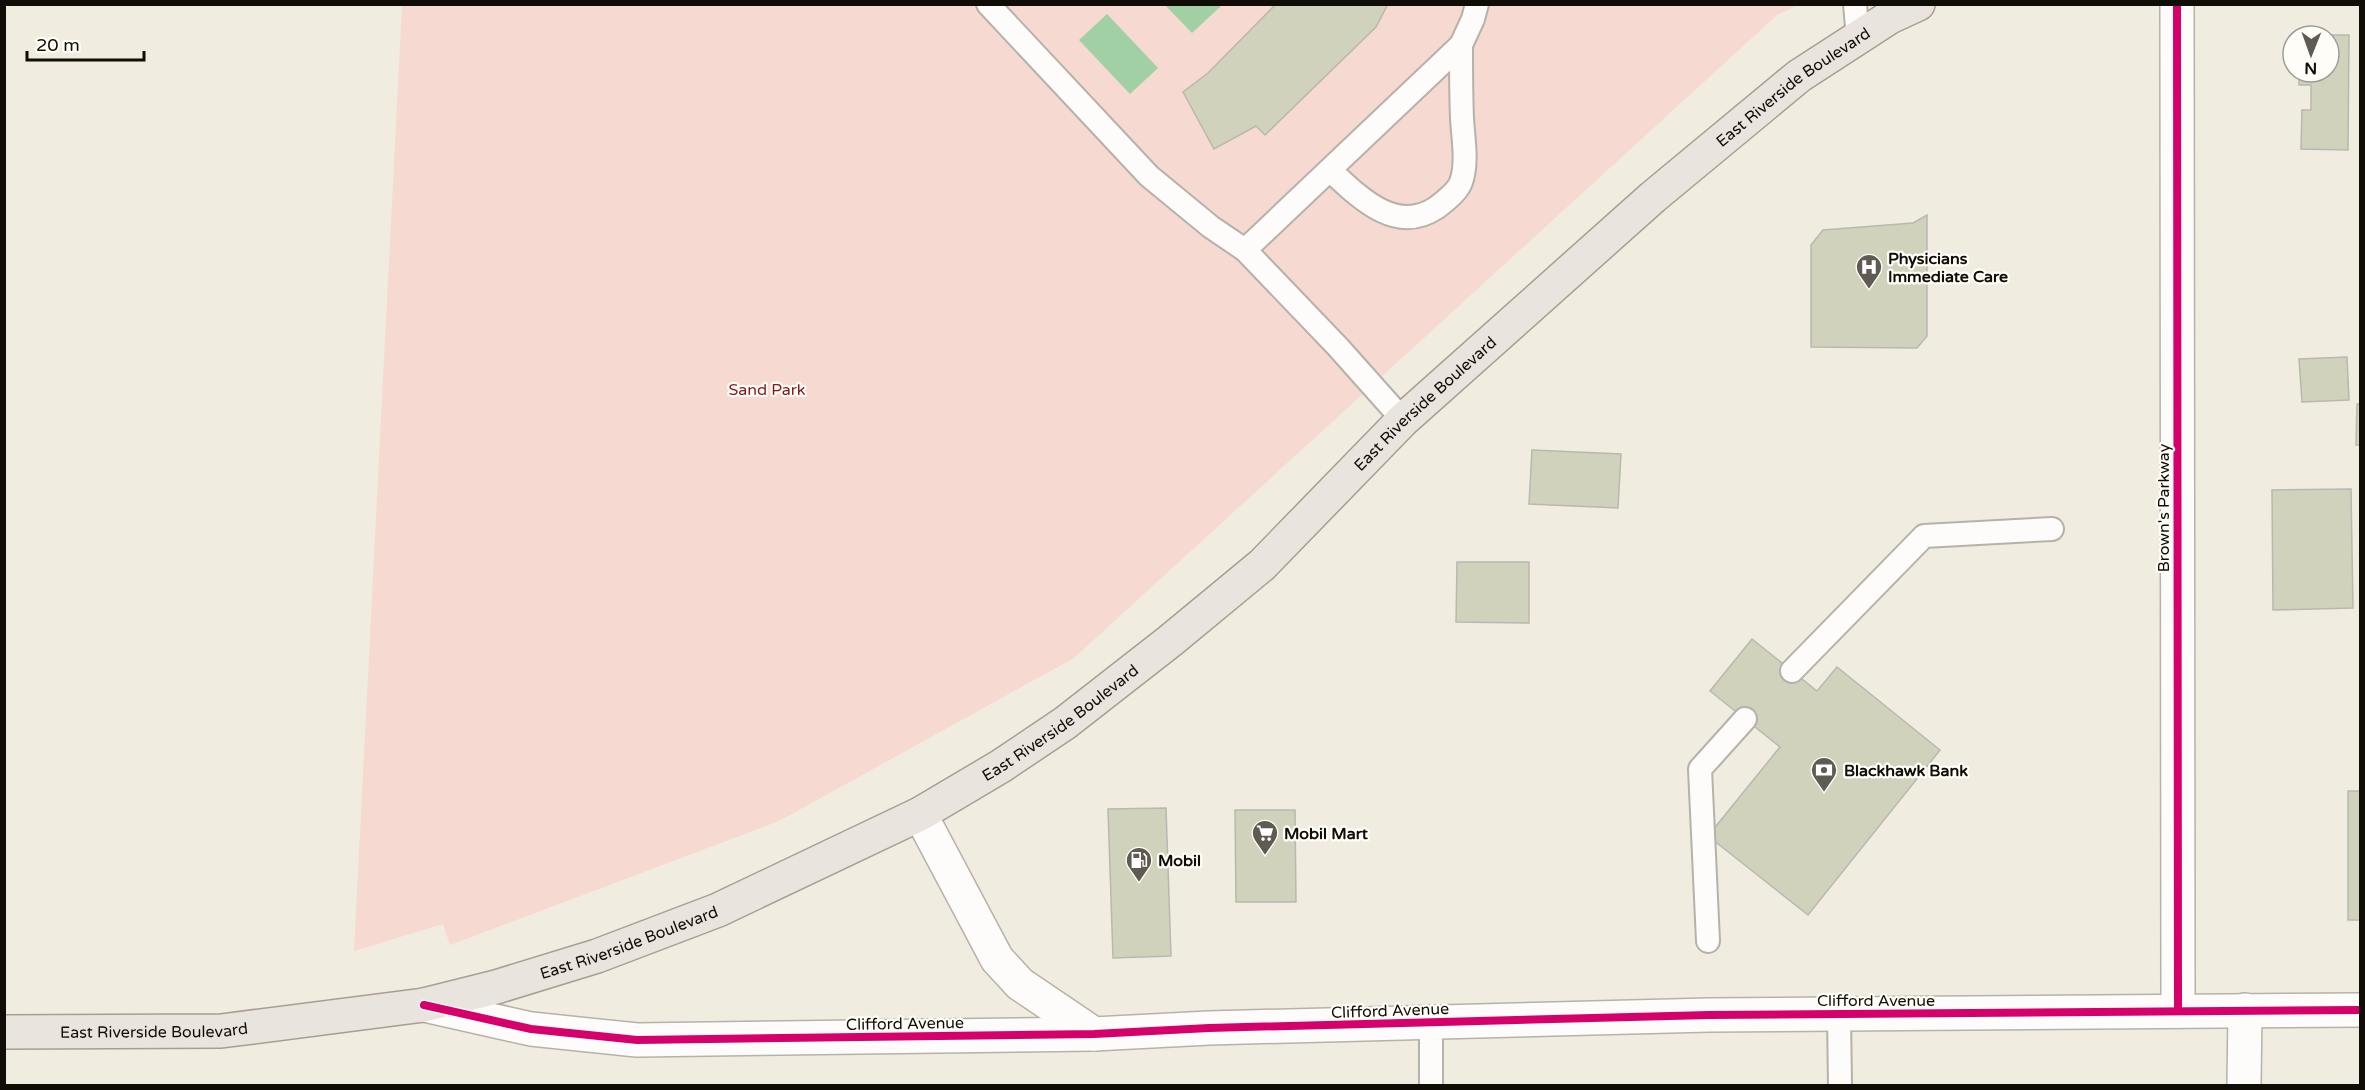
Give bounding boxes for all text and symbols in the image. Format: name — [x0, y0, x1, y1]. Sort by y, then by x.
scale bar — [27, 24, 144, 62]
street label: East Riverside Boulevard — [1712, 24, 1874, 152]
north arrow — [2281, 24, 2341, 84]
text: 20 m — [36, 34, 80, 56]
text: N — [2304, 58, 2317, 78]
place label: Physicians Immediate Care — [1888, 249, 2008, 287]
hospital icon: Physicians Immediate Care — [1854, 252, 1884, 290]
street label: East Riverside Boulevard — [1350, 333, 1501, 475]
park label: Sand Park — [728, 380, 806, 400]
street label: Brown's Parkway — [2154, 443, 2174, 572]
street label: East Riverside Boulevard — [979, 660, 1143, 786]
bank icon: Blackhawk Bank — [1809, 755, 1839, 793]
place label: Blackhawk Bank — [1844, 761, 1968, 781]
supermarket icon: Mobil Mart — [1250, 818, 1280, 856]
place label: Mobil Mart — [1284, 824, 1369, 844]
fuel station icon: Mobil — [1124, 845, 1154, 883]
place label: Mobil — [1158, 851, 1201, 871]
street label: East Riverside Boulevard — [538, 902, 721, 984]
street label: Clifford Avenue — [1817, 991, 1935, 1011]
street label: Clifford Avenue — [1331, 999, 1449, 1023]
street label: Clifford Avenue — [846, 1013, 964, 1035]
street label: East Riverside Boulevard — [60, 1019, 249, 1043]

